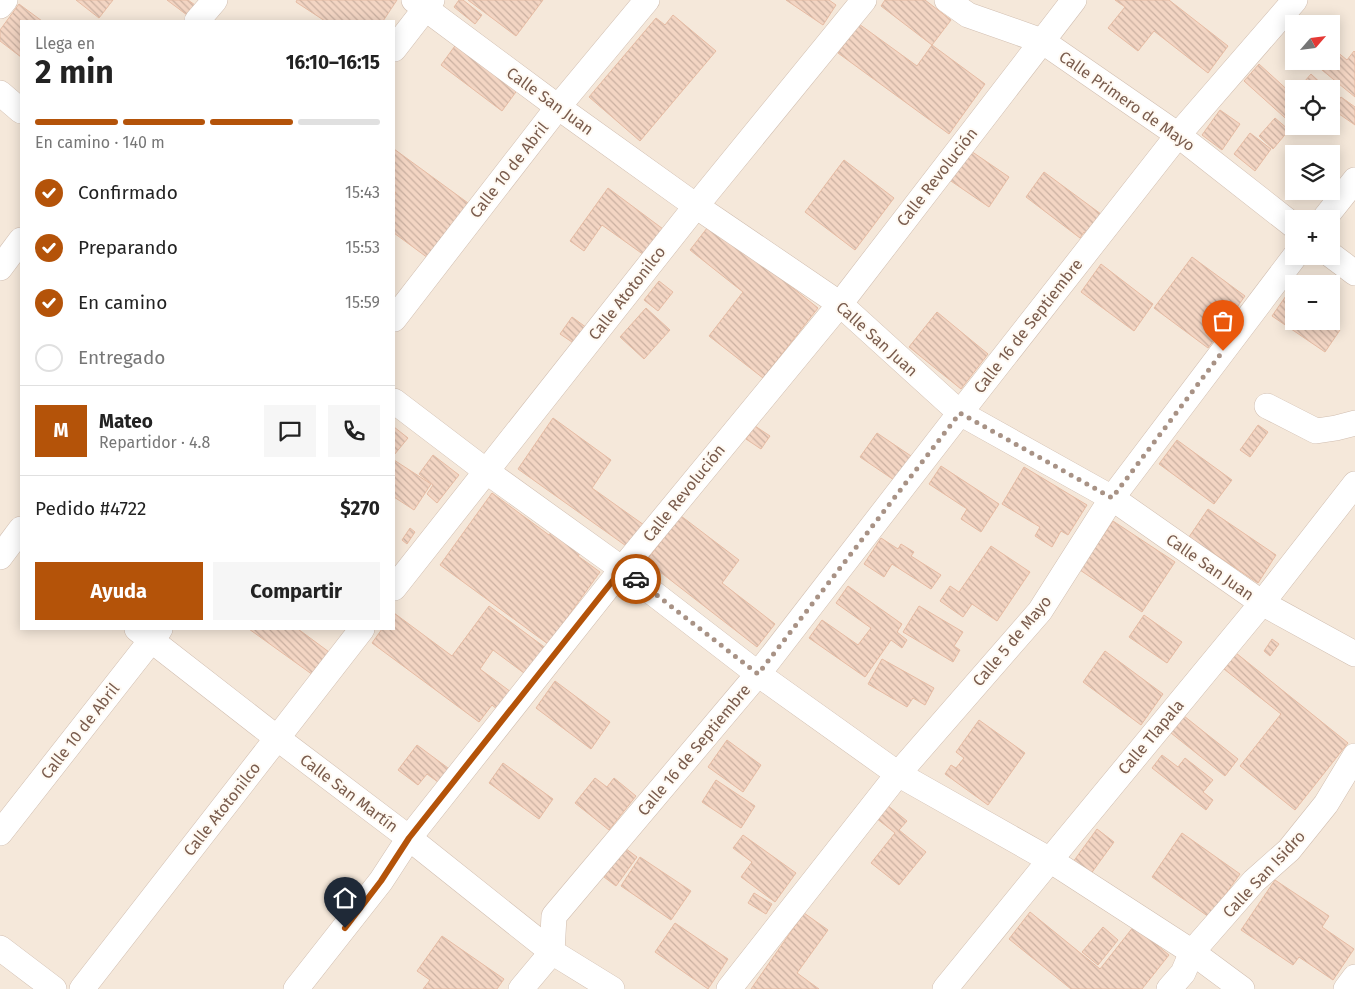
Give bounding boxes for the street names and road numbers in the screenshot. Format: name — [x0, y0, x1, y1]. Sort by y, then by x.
street label: Calle Primero de Mayo — [1055, 47, 1199, 155]
street label: Calle San Juan — [503, 63, 597, 139]
street label: Calle 10 de Abril — [466, 118, 552, 222]
street label: Calle Revolución — [893, 124, 981, 230]
street label: Calle Atotonilco — [585, 242, 669, 344]
street label: Calle 16 de Septiembre — [970, 255, 1086, 397]
street label: Calle San Juan — [832, 298, 922, 380]
street label: Calle Revolución — [639, 440, 729, 546]
street label: Calle San Juan — [1162, 530, 1258, 604]
street label: Calle 5 de Mayo — [969, 592, 1055, 690]
street label: Calle 10 de Abril — [37, 679, 123, 783]
street label: Calle 16 de Septiembre — [634, 681, 754, 819]
street label: Calle Tlapala — [1114, 696, 1188, 778]
street label: Calle San Martín — [296, 750, 402, 836]
street label: Calle Atotonilco — [180, 758, 264, 860]
street label: Calle San Isidro — [1219, 827, 1309, 921]

